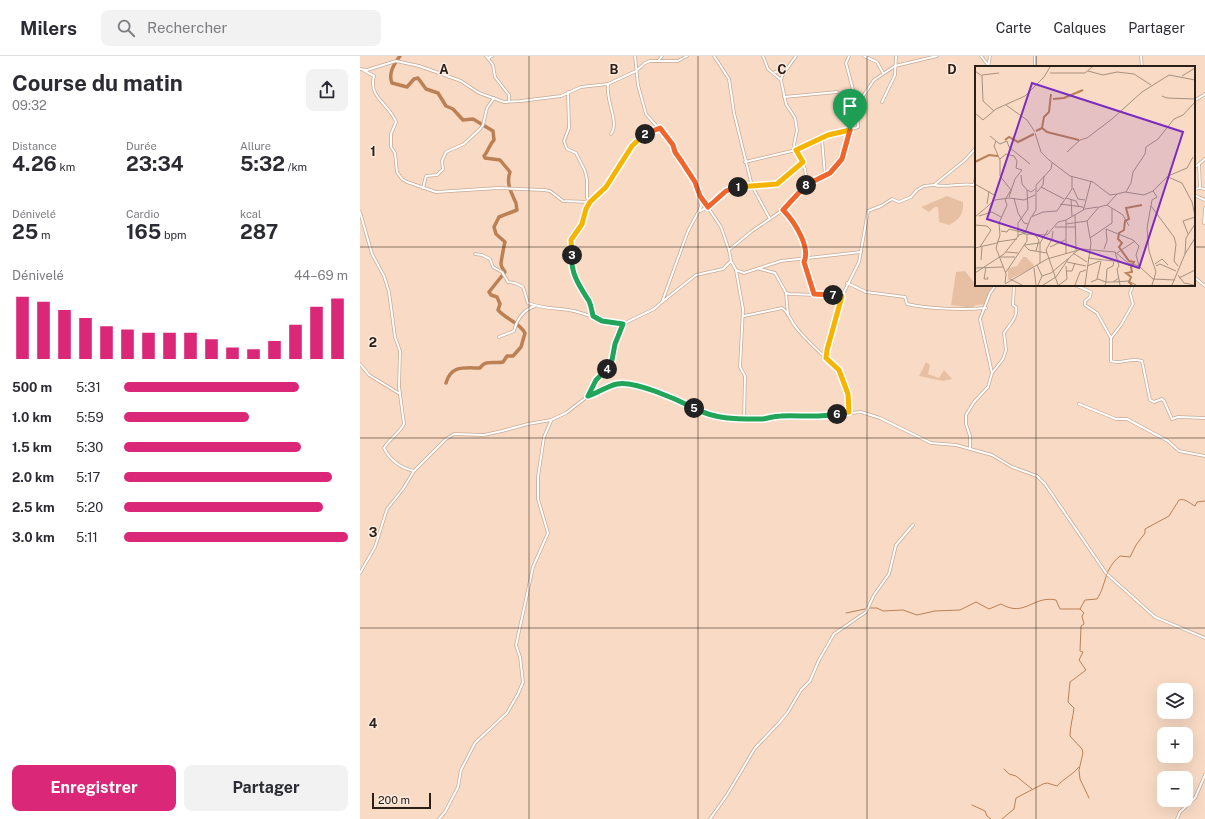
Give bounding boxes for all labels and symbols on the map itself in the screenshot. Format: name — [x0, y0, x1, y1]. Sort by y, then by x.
text: A — [439, 62, 449, 77]
text: B — [610, 62, 619, 77]
text: C — [777, 62, 787, 77]
text: D — [947, 62, 957, 77]
inset map — [975, 66, 1195, 286]
pin — [833, 89, 867, 130]
pin: 2 — [635, 124, 655, 144]
text: 1 — [370, 144, 376, 159]
pin: 8 — [796, 175, 816, 195]
pin: 1 — [728, 177, 748, 197]
pin: 3 — [562, 245, 582, 265]
pin: 7 — [823, 285, 843, 305]
text: 2 — [369, 335, 377, 350]
pin: 4 — [597, 359, 617, 379]
pin: 5 — [684, 398, 704, 418]
pin: 6 — [827, 404, 847, 424]
text: 3 — [369, 525, 378, 540]
text: 4 — [369, 716, 378, 731]
scale bar — [372, 791, 431, 810]

